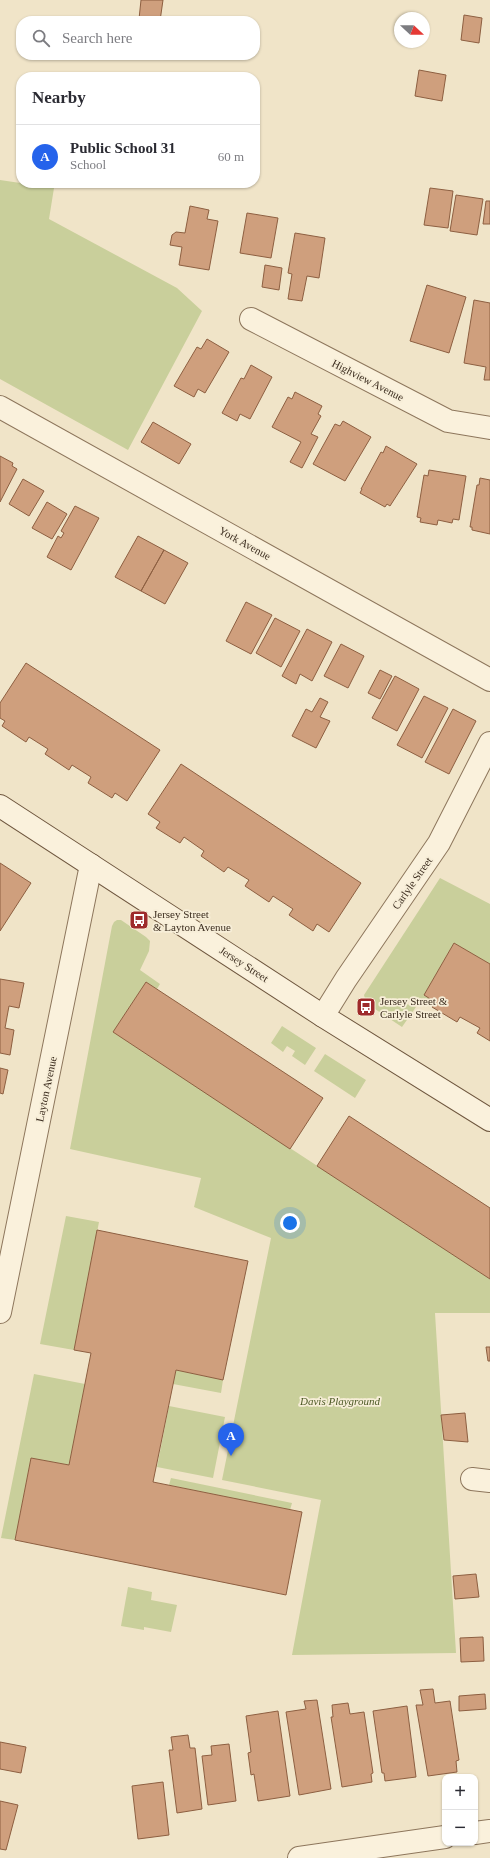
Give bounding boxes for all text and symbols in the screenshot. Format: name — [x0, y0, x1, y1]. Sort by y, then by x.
north arrow — [394, 12, 430, 48]
search box — [16, 16, 260, 60]
icon: search — [30, 27, 52, 49]
text: Search here — [62, 30, 132, 46]
text: Nearby — [32, 88, 86, 107]
text: Public School 31 — [70, 140, 176, 156]
text: A — [40, 149, 50, 164]
text: 60 m — [218, 149, 244, 164]
text: School — [70, 157, 106, 172]
street label: Highview Avenue — [330, 357, 406, 403]
street label: York Avenue — [217, 524, 273, 562]
street label: Carlyle Street — [390, 855, 434, 911]
place label: Jersey Street & Layton Avenue — [153, 908, 231, 933]
bus stop icon: Jersey Street & Layton Avenue — [128, 909, 150, 931]
street label: Jersey Street — [217, 944, 271, 984]
place label: Jersey Street & Carlyle Street — [380, 995, 448, 1020]
bus stop icon: Jersey Street & Carlyle Street — [355, 996, 377, 1018]
street label: Layton Avenue — [33, 1055, 59, 1123]
your location — [280, 1213, 300, 1233]
park label: Davis Playground — [299, 1395, 380, 1407]
pin: A — [218, 1423, 244, 1456]
map controls — [442, 1774, 478, 1846]
button: + — [442, 1774, 478, 1810]
button: − — [442, 1810, 478, 1846]

